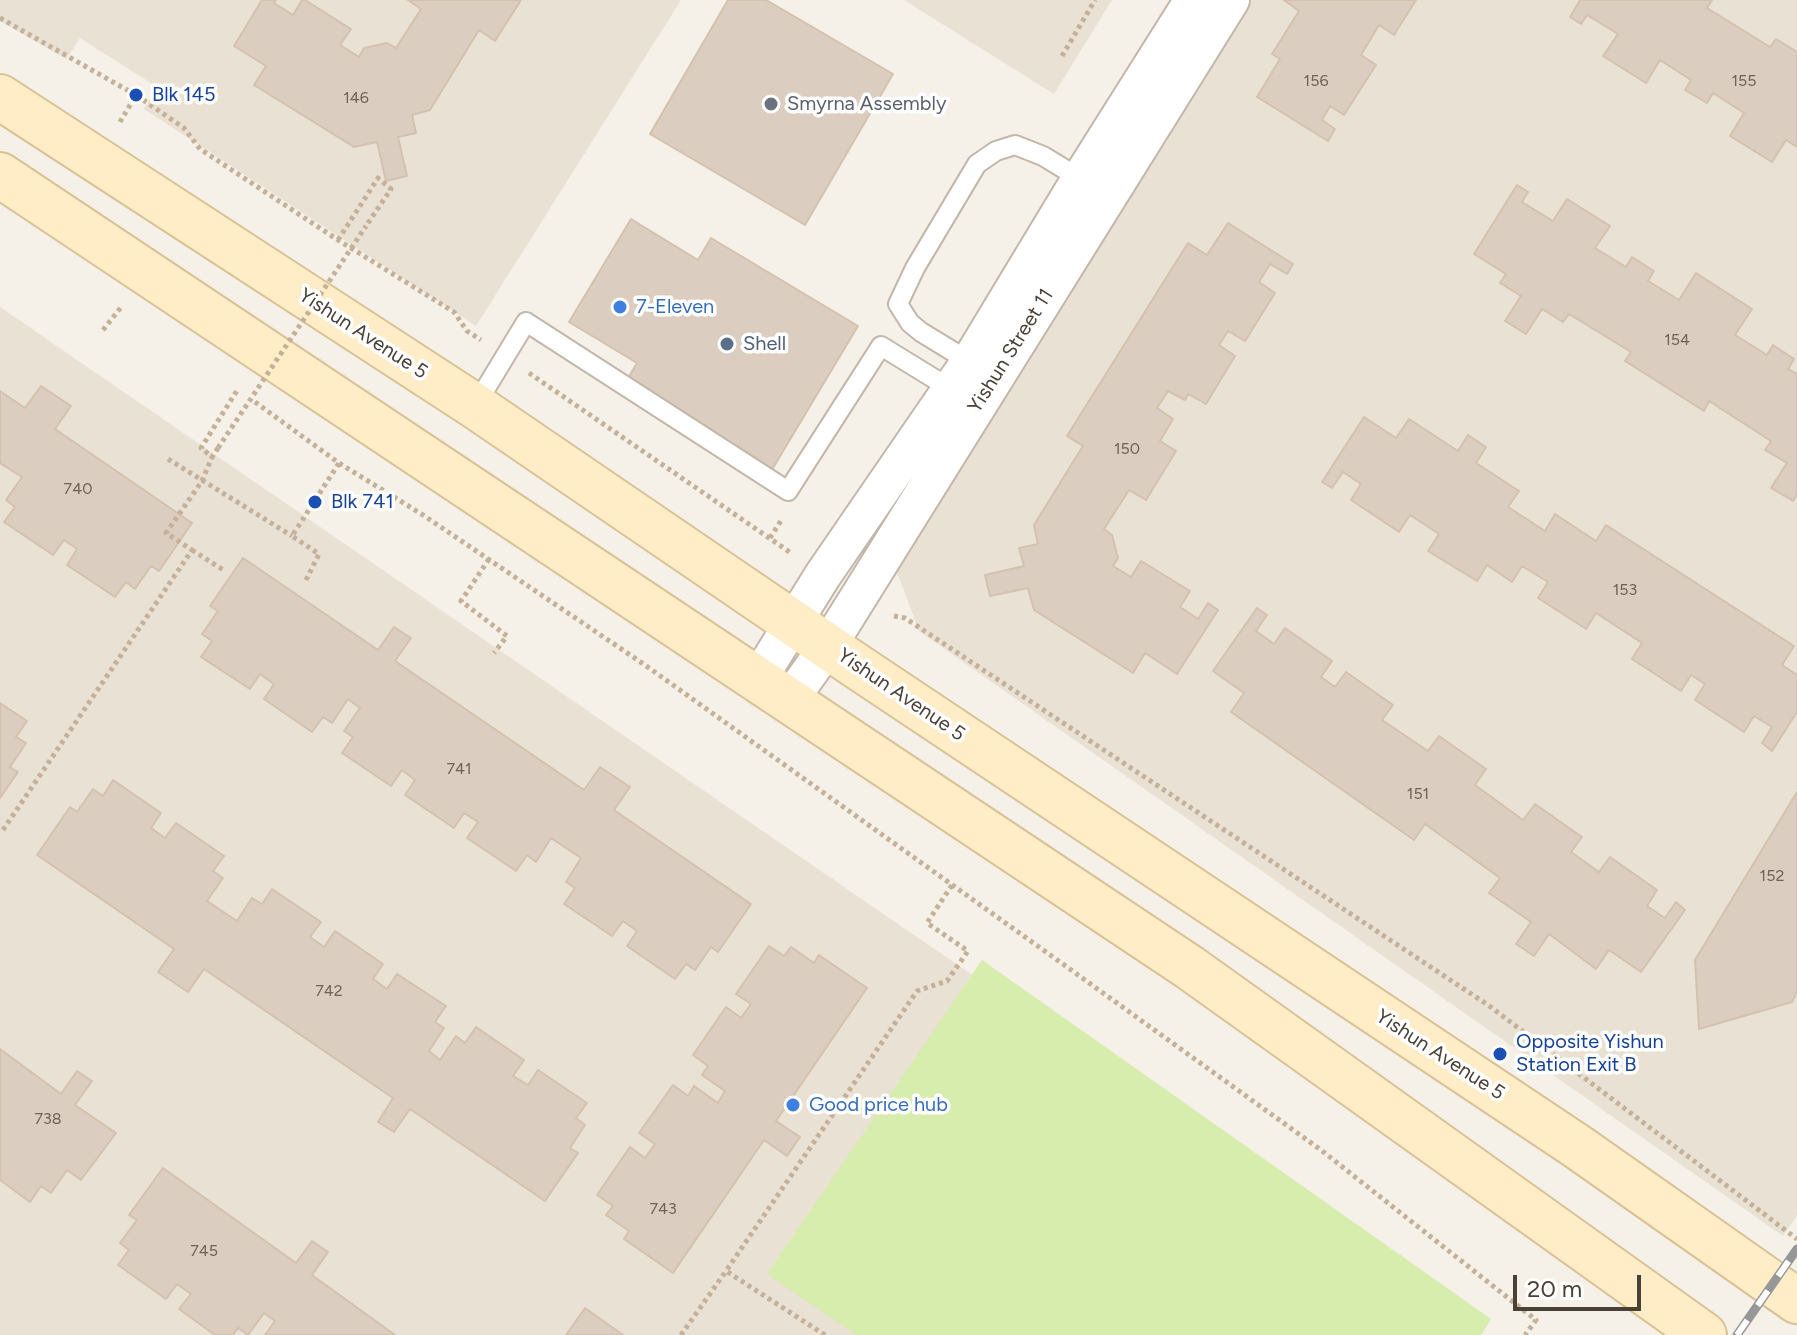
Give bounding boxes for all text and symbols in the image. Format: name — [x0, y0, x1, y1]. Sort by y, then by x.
house number: 156 — [1304, 71, 1328, 91]
house number: 155 — [1731, 71, 1757, 91]
place label: Blk 145 — [152, 83, 215, 107]
marker: Blk 145 — [127, 86, 145, 104]
house number: 146 — [343, 88, 369, 108]
place label: Smyrna Assembly — [787, 92, 946, 116]
marker: Smyrna Assembly — [762, 95, 780, 113]
street label: Yishun Avenue 5 — [294, 283, 432, 385]
street label: Yishun Street 11 — [963, 284, 1059, 418]
place label: 7-Eleven — [636, 295, 714, 319]
marker: 7-Eleven — [611, 298, 629, 316]
house number: 154 — [1664, 330, 1690, 350]
place label: Shell — [743, 332, 786, 356]
marker: Shell — [718, 335, 736, 353]
house number: 150 — [1114, 439, 1140, 459]
house number: 740 — [64, 479, 92, 499]
place label: Blk 741 — [331, 490, 394, 514]
marker: Blk 741 — [306, 493, 324, 511]
house number: 153 — [1613, 580, 1637, 600]
street label: Yishun Avenue 5 — [833, 644, 969, 746]
house number: 741 — [446, 759, 472, 779]
house number: 151 — [1407, 784, 1429, 804]
house number: 152 — [1760, 866, 1784, 886]
house number: 742 — [315, 981, 343, 1001]
street label: Yishun Avenue 5 — [1371, 1004, 1509, 1106]
place label: Opposite Yishun Station Exit B — [1516, 1030, 1664, 1077]
marker: Opposite Yishun Station Exit B — [1491, 1045, 1509, 1063]
place label: Good price hub — [809, 1093, 948, 1117]
marker: Good price hub — [784, 1096, 802, 1114]
house number: 738 — [34, 1109, 62, 1129]
house number: 743 — [649, 1199, 677, 1219]
house number: 745 — [190, 1241, 218, 1261]
scale bar — [1517, 1259, 1645, 1309]
text: 20 m — [1527, 1274, 1582, 1303]

